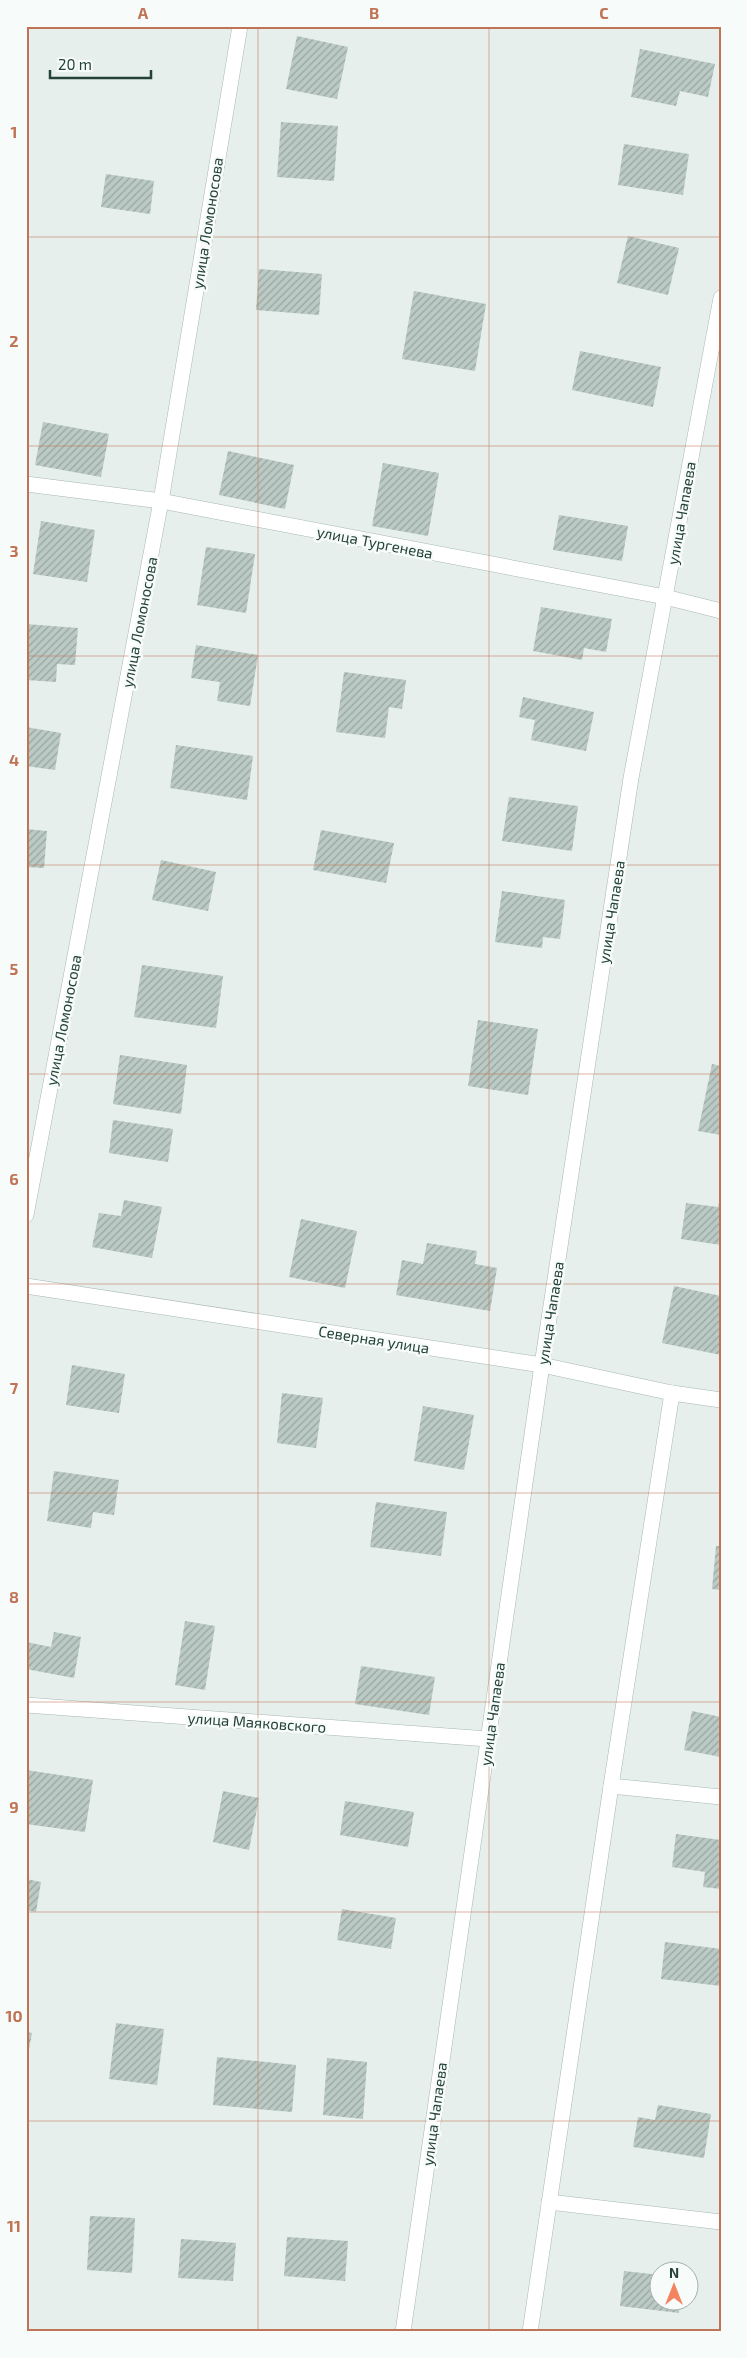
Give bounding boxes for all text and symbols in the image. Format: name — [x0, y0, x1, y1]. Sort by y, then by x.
text: A — [138, 3, 149, 22]
text: B — [369, 3, 379, 22]
text: C — [599, 3, 609, 22]
scale bar — [50, 48, 151, 80]
text: 20 m — [58, 55, 92, 73]
text: 1 — [11, 122, 17, 141]
street label: улица Ломоносова — [188, 156, 227, 290]
text: 2 — [9, 331, 19, 350]
street label: улица Чапаева — [663, 460, 700, 566]
street label: улица Тургенева — [315, 522, 435, 563]
text: 3 — [9, 541, 19, 560]
street label: улица Ломоносова — [117, 555, 162, 689]
text: 4 — [9, 750, 19, 769]
street label: улица Чапаева — [594, 859, 629, 965]
street label: улица Ломоносова — [41, 953, 86, 1087]
text: 5 — [10, 959, 19, 978]
text: 6 — [9, 1169, 19, 1188]
street label: улица Чапаева — [533, 1260, 568, 1366]
street label: Северная улица — [317, 1321, 431, 1358]
text: 7 — [10, 1378, 19, 1397]
text: 8 — [9, 1587, 19, 1606]
street label: улица Чапаева — [476, 1661, 509, 1767]
street label: улица Маяковского — [187, 1708, 327, 1737]
text: 9 — [9, 1797, 19, 1816]
text: 10 — [5, 2006, 23, 2025]
street label: улица Чапаева — [418, 2061, 451, 2167]
text: 11 — [7, 2216, 21, 2235]
north arrow — [650, 2260, 700, 2310]
text: N — [669, 2264, 679, 2281]

